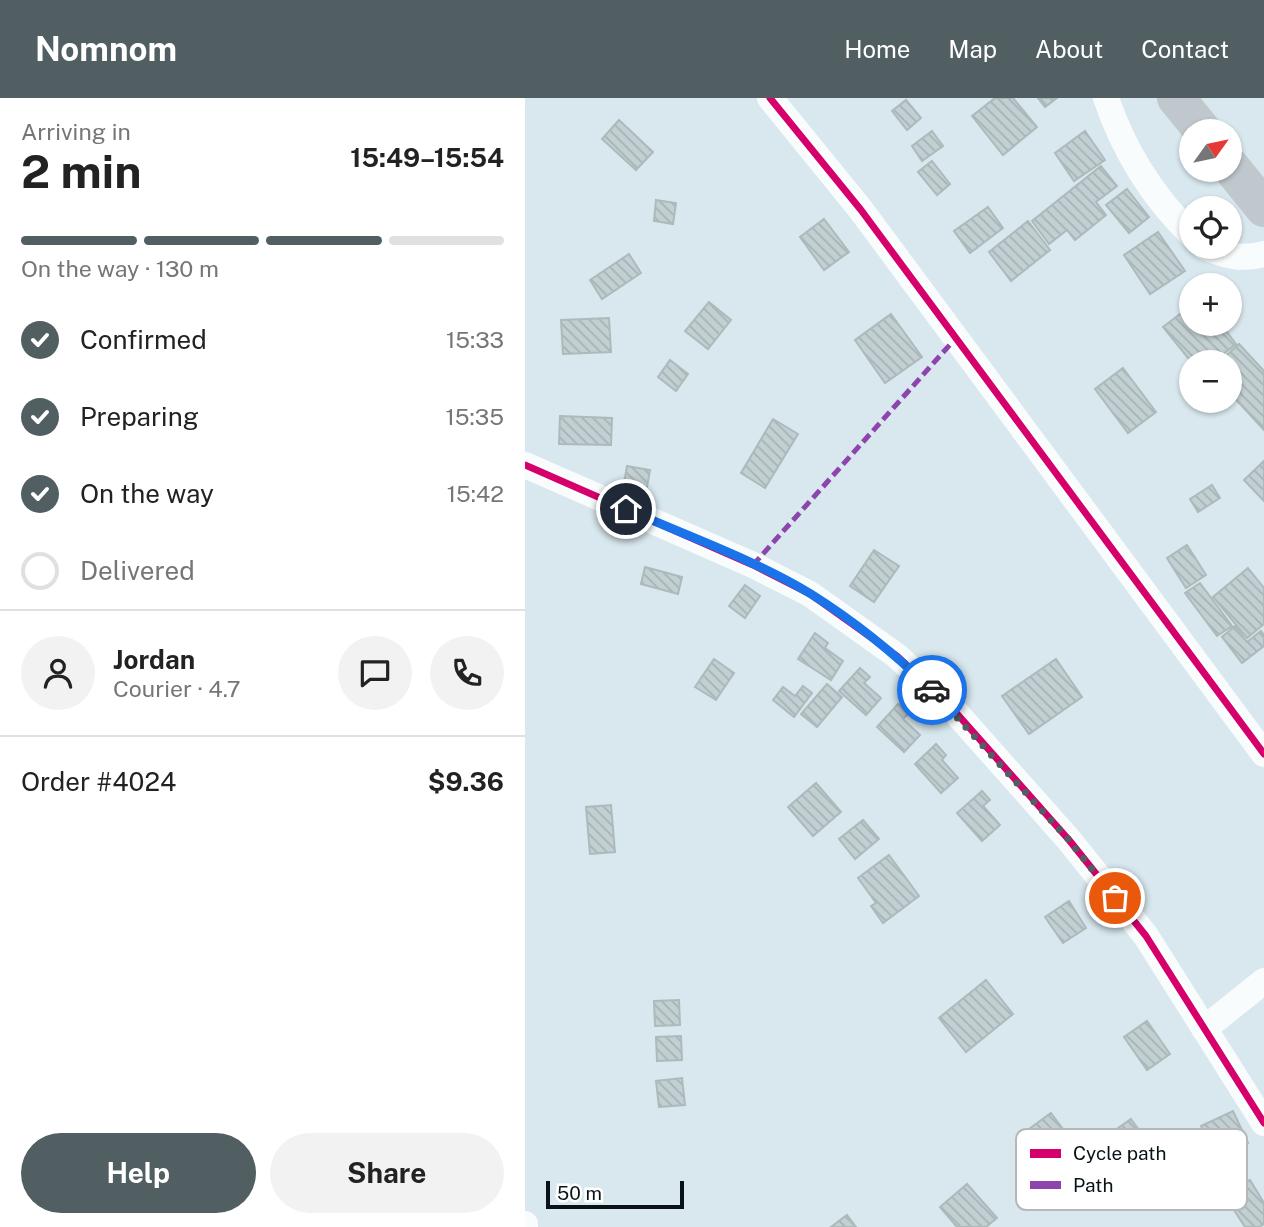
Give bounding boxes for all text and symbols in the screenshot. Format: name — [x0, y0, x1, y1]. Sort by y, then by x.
text: Nomnom — [35, 30, 177, 68]
text: Home — [844, 35, 910, 63]
text: Map — [948, 35, 997, 63]
text: About — [1035, 35, 1103, 63]
text: Contact — [1141, 35, 1229, 63]
text: Arriving in — [21, 118, 131, 145]
north arrow — [1179, 119, 1243, 182]
map controls — [1179, 119, 1242, 413]
text: 15:49–15:54 — [350, 142, 504, 173]
text: 2 min — [21, 144, 141, 198]
button: locate — [1179, 196, 1242, 259]
text: On the way · 130 m — [21, 255, 219, 282]
button: + — [1179, 273, 1242, 336]
icon: check — [21, 321, 59, 359]
text: Confirmed — [80, 324, 207, 355]
text: 15:33 — [446, 326, 504, 353]
button: − — [1179, 350, 1242, 413]
icon: check — [21, 398, 59, 436]
text: Preparing — [80, 401, 199, 432]
text: 15:35 — [446, 403, 504, 430]
icon: check — [21, 475, 59, 513]
text: On the way — [80, 478, 214, 509]
pin — [596, 479, 656, 539]
text: 15:42 — [447, 480, 504, 507]
icon: home — [607, 490, 645, 528]
text: Delivered — [80, 555, 195, 586]
button: person — [21, 636, 95, 710]
button: chat — [338, 636, 412, 710]
button: phone — [430, 636, 504, 710]
text: Jordan — [113, 644, 195, 675]
courier — [897, 655, 967, 725]
icon: car — [913, 671, 951, 709]
text: Courier · 4.7 — [113, 675, 241, 702]
text: Order #4024 — [21, 766, 176, 797]
text: $9.36 — [428, 766, 504, 797]
pin — [1085, 868, 1145, 928]
icon: bag — [1096, 879, 1134, 917]
legend — [1016, 1129, 1247, 1210]
button: Help — [21, 1133, 256, 1213]
button: Share — [270, 1133, 504, 1213]
text: Cycle path — [1073, 1142, 1166, 1164]
text: Path — [1073, 1174, 1113, 1196]
scale bar — [546, 1178, 684, 1210]
text: 50 m — [557, 1182, 602, 1204]

